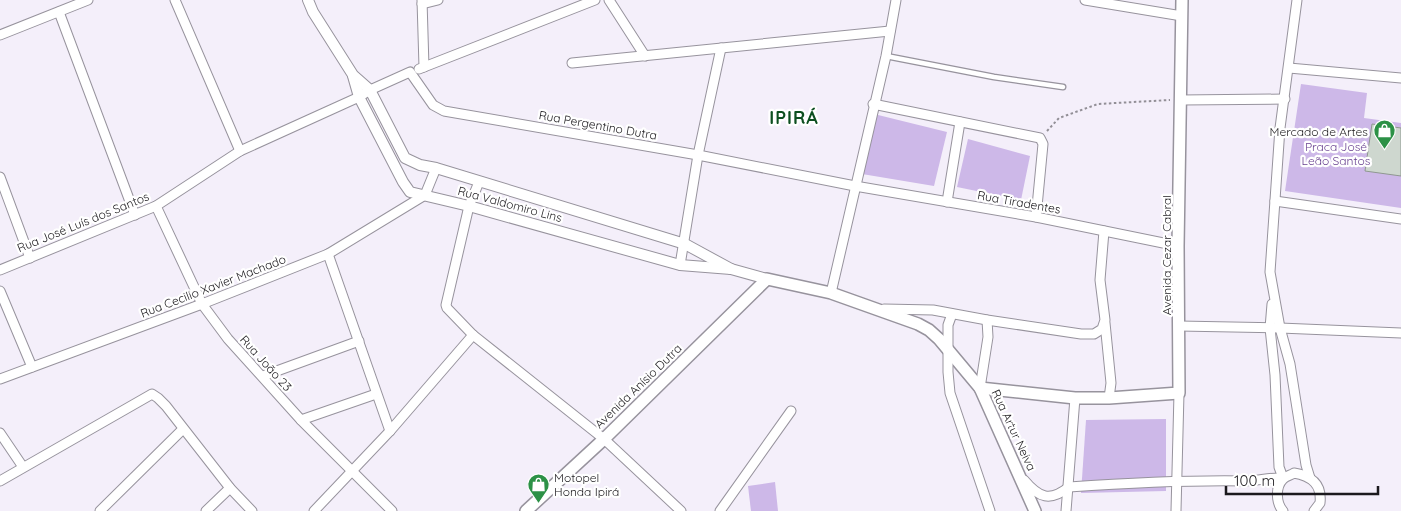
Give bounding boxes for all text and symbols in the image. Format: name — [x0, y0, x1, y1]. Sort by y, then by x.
district label: IPIRÁ — [769, 106, 819, 129]
street label: Rua Pergentino Dutra — [538, 107, 658, 143]
shop icon: Mercado de Artes — [1372, 119, 1396, 150]
place label: Mercado de Artes — [1270, 124, 1368, 139]
park label: Praca José Leão Santos — [1302, 139, 1371, 168]
street label: Rua Valdomiro Lins — [456, 183, 564, 225]
street label: Rua Tiradentes — [976, 187, 1062, 217]
street label: Rua José Luís dos Santos — [15, 188, 152, 255]
street label: Avenida Cezar Cabral — [1159, 195, 1174, 315]
street label: Rua Cecilio Xavier Machado — [138, 251, 288, 321]
street label: Rua João 23 — [237, 332, 295, 394]
street label: Avenida Anísio Dutra — [591, 341, 685, 431]
street label: Rua Artur Neiva — [989, 387, 1039, 473]
scale bar — [1226, 464, 1378, 496]
place label: Motopel Honda Ipirá — [554, 470, 619, 499]
text: 100 m — [1234, 471, 1275, 490]
shop icon: Motopel Honda Ipirá — [526, 472, 550, 503]

